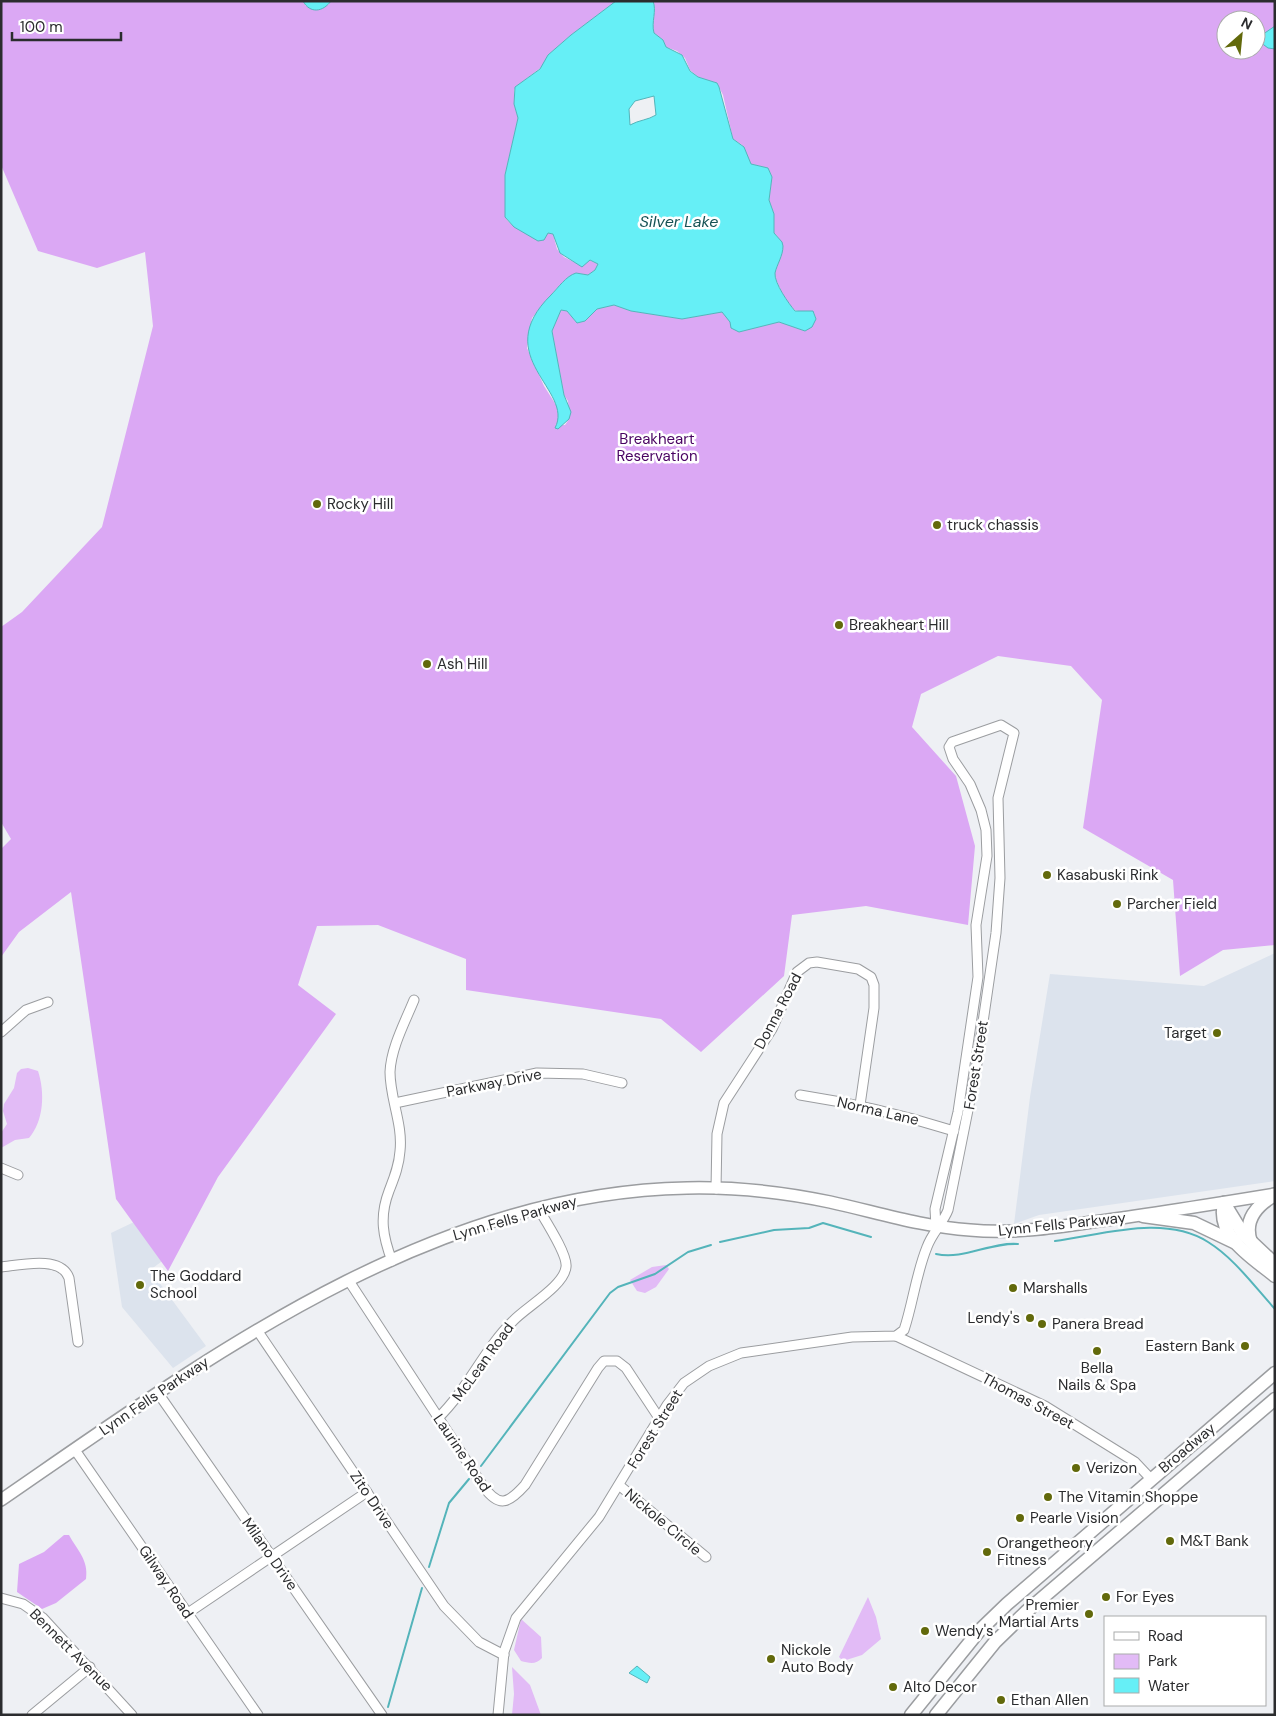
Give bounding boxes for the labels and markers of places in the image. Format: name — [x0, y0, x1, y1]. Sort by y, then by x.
place label: Rocky Hill — [327, 494, 393, 514]
marker: Rocky Hill — [311, 498, 323, 510]
place label: truck chassis — [947, 515, 1039, 535]
marker: truck chassis — [931, 519, 943, 531]
place label: Breakheart Hill — [849, 615, 949, 635]
marker: Breakheart Hill — [833, 619, 845, 631]
place label: Ash Hill — [437, 654, 488, 674]
marker: Ash Hill — [421, 658, 433, 670]
place label: Kasabuski Rink — [1057, 865, 1159, 885]
marker: Kasabuski Rink — [1041, 869, 1053, 881]
place label: Parcher Field — [1127, 894, 1217, 914]
marker: Parcher Field — [1111, 898, 1123, 910]
place label: Target — [1164, 1023, 1207, 1043]
marker: Target — [1211, 1027, 1223, 1039]
place label: The Goddard School — [150, 1266, 241, 1303]
place label: Marshalls — [1023, 1278, 1088, 1298]
marker: The Goddard School — [134, 1279, 146, 1291]
marker: Marshalls — [1007, 1282, 1019, 1294]
place label: Lendy's — [968, 1308, 1020, 1328]
marker: Lendy's — [1024, 1312, 1036, 1324]
place label: Panera Bread — [1052, 1314, 1144, 1334]
marker: Panera Bread — [1036, 1318, 1048, 1330]
place label: Eastern Bank — [1145, 1336, 1235, 1356]
marker: Eastern Bank — [1239, 1340, 1251, 1352]
marker: Bella Nails & Spa — [1091, 1345, 1103, 1357]
place label: Bella Nails & Spa — [1058, 1358, 1136, 1395]
place label: Verizon — [1086, 1458, 1137, 1478]
marker: Verizon — [1070, 1462, 1082, 1474]
place label: The Vitamin Shoppe — [1058, 1487, 1198, 1507]
marker: The Vitamin Shoppe — [1042, 1491, 1054, 1503]
place label: Pearle Vision — [1030, 1508, 1119, 1528]
marker: Pearle Vision — [1014, 1512, 1026, 1524]
place label: M&T Bank — [1180, 1531, 1249, 1551]
place label: Orangetheory Fitness — [997, 1533, 1094, 1570]
marker: M&T Bank — [1164, 1535, 1176, 1547]
marker: Orangetheory Fitness — [981, 1546, 993, 1558]
place label: For Eyes — [1116, 1587, 1174, 1607]
marker: For Eyes — [1100, 1591, 1112, 1603]
place label: Premier Martial Arts — [999, 1595, 1079, 1632]
marker: Premier Martial Arts — [1083, 1608, 1095, 1620]
place label: Wendy's — [935, 1621, 994, 1641]
marker: Wendy's — [919, 1625, 931, 1637]
place label: Nickole Auto Body — [781, 1640, 854, 1677]
marker: Nickole Auto Body — [765, 1653, 777, 1665]
place label: Alto Decor — [903, 1677, 977, 1697]
marker: Alto Decor — [887, 1681, 899, 1693]
place label: Ethan Allen — [1011, 1690, 1089, 1710]
marker: Ethan Allen — [995, 1694, 1007, 1706]

